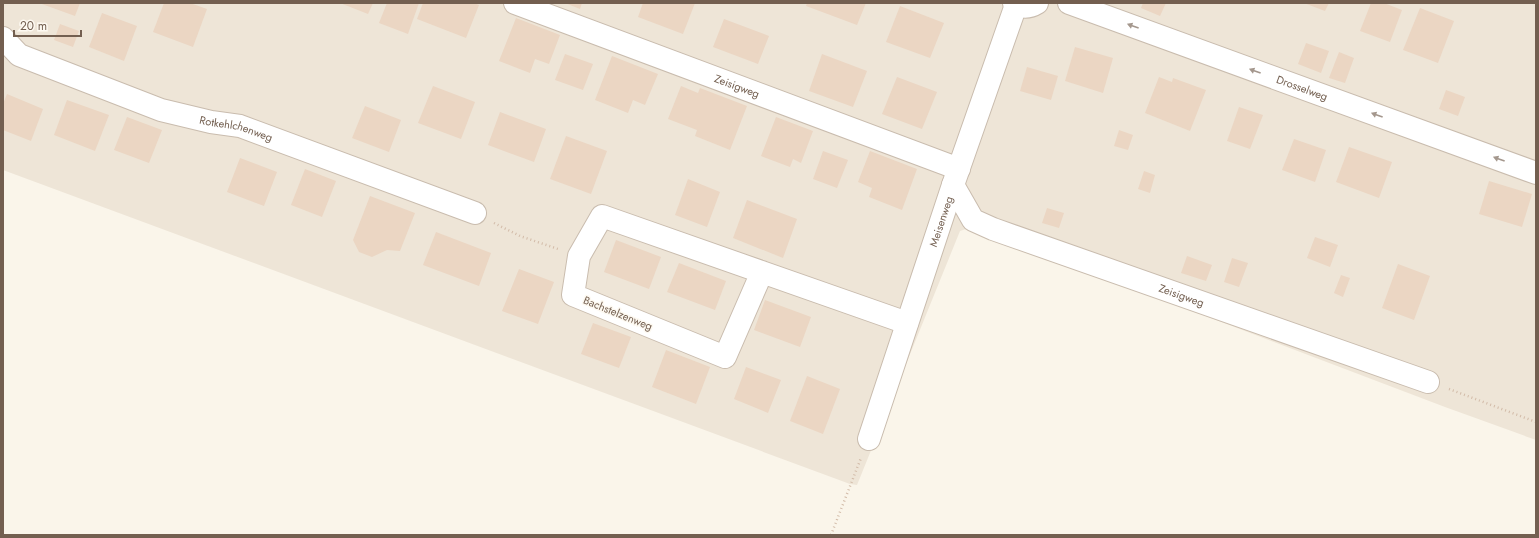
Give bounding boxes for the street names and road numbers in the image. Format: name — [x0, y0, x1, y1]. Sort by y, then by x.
street label: Zeisigweg — [712, 70, 762, 102]
street label: Drosselweg — [1274, 71, 1330, 104]
street label: Rotkehlchenweg — [198, 111, 275, 145]
street label: Meisenweg — [925, 194, 957, 249]
street label: Zeisigweg — [1157, 280, 1206, 311]
street label: Bachstelzenweg — [581, 292, 655, 334]

